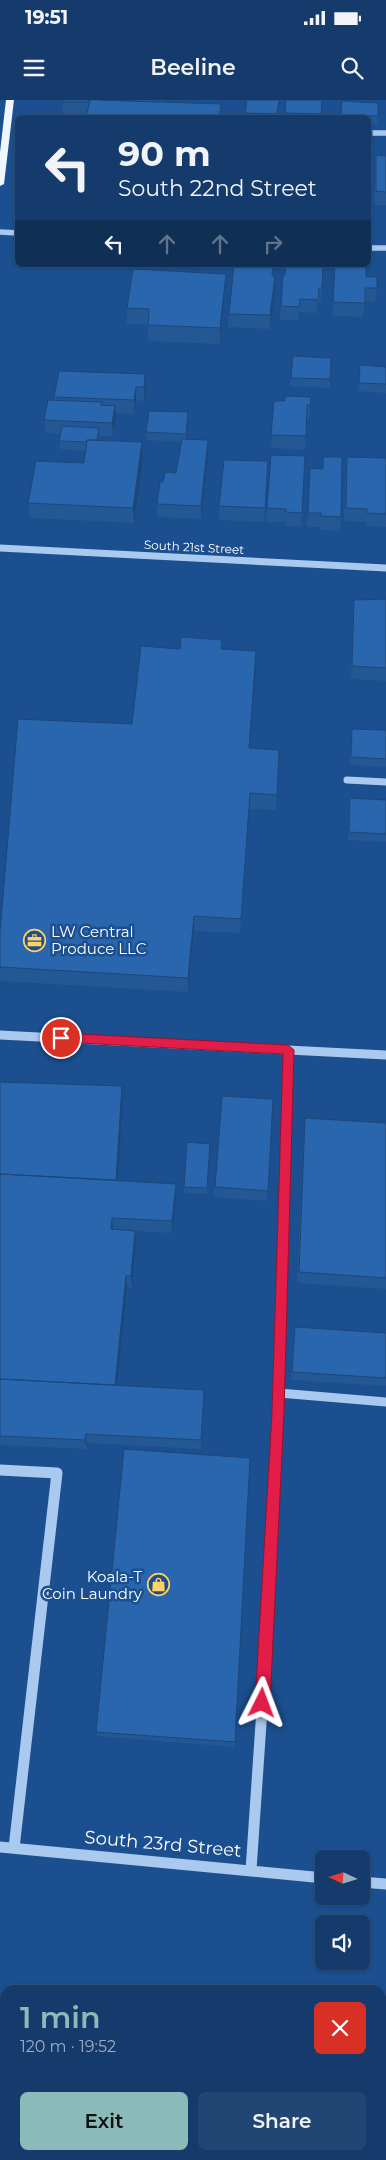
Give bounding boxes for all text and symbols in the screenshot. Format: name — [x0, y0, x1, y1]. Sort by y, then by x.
text: 19:51 — [25, 6, 68, 29]
icon: menu — [20, 54, 48, 82]
text: Beeline — [150, 54, 236, 81]
icon: search — [338, 54, 366, 82]
text: 90 m — [118, 132, 211, 175]
icon: left — [35, 135, 100, 200]
text: South 22nd Street — [118, 175, 317, 202]
icon: left — [100, 230, 128, 258]
icon: ahead — [153, 230, 181, 258]
icon: ahead — [206, 230, 234, 258]
icon: right — [259, 230, 287, 258]
street label: South 21st Street — [143, 537, 245, 557]
place label: LW Central Produce LLC — [51, 922, 147, 958]
office icon: LW Central Produce LLC — [23, 928, 47, 952]
pin — [40, 1017, 82, 1059]
icon: arrive — [47, 1024, 75, 1052]
place label: Koala-T Coin Laundry — [42, 1567, 143, 1603]
shop icon: Koala-T Coin Laundry — [146, 1573, 170, 1597]
position arrow — [235, 1676, 287, 1728]
street label: South 23rd Street — [84, 1826, 242, 1862]
north arrow — [315, 1850, 370, 1905]
map controls — [315, 1850, 370, 1970]
button: sound — [315, 1915, 370, 1970]
text: 1 min — [20, 1999, 101, 2036]
button: close — [314, 2002, 366, 2054]
text: 120 m · 19:52 — [20, 2037, 116, 2056]
button: Exit — [20, 2092, 188, 2150]
button: Share — [198, 2092, 366, 2150]

